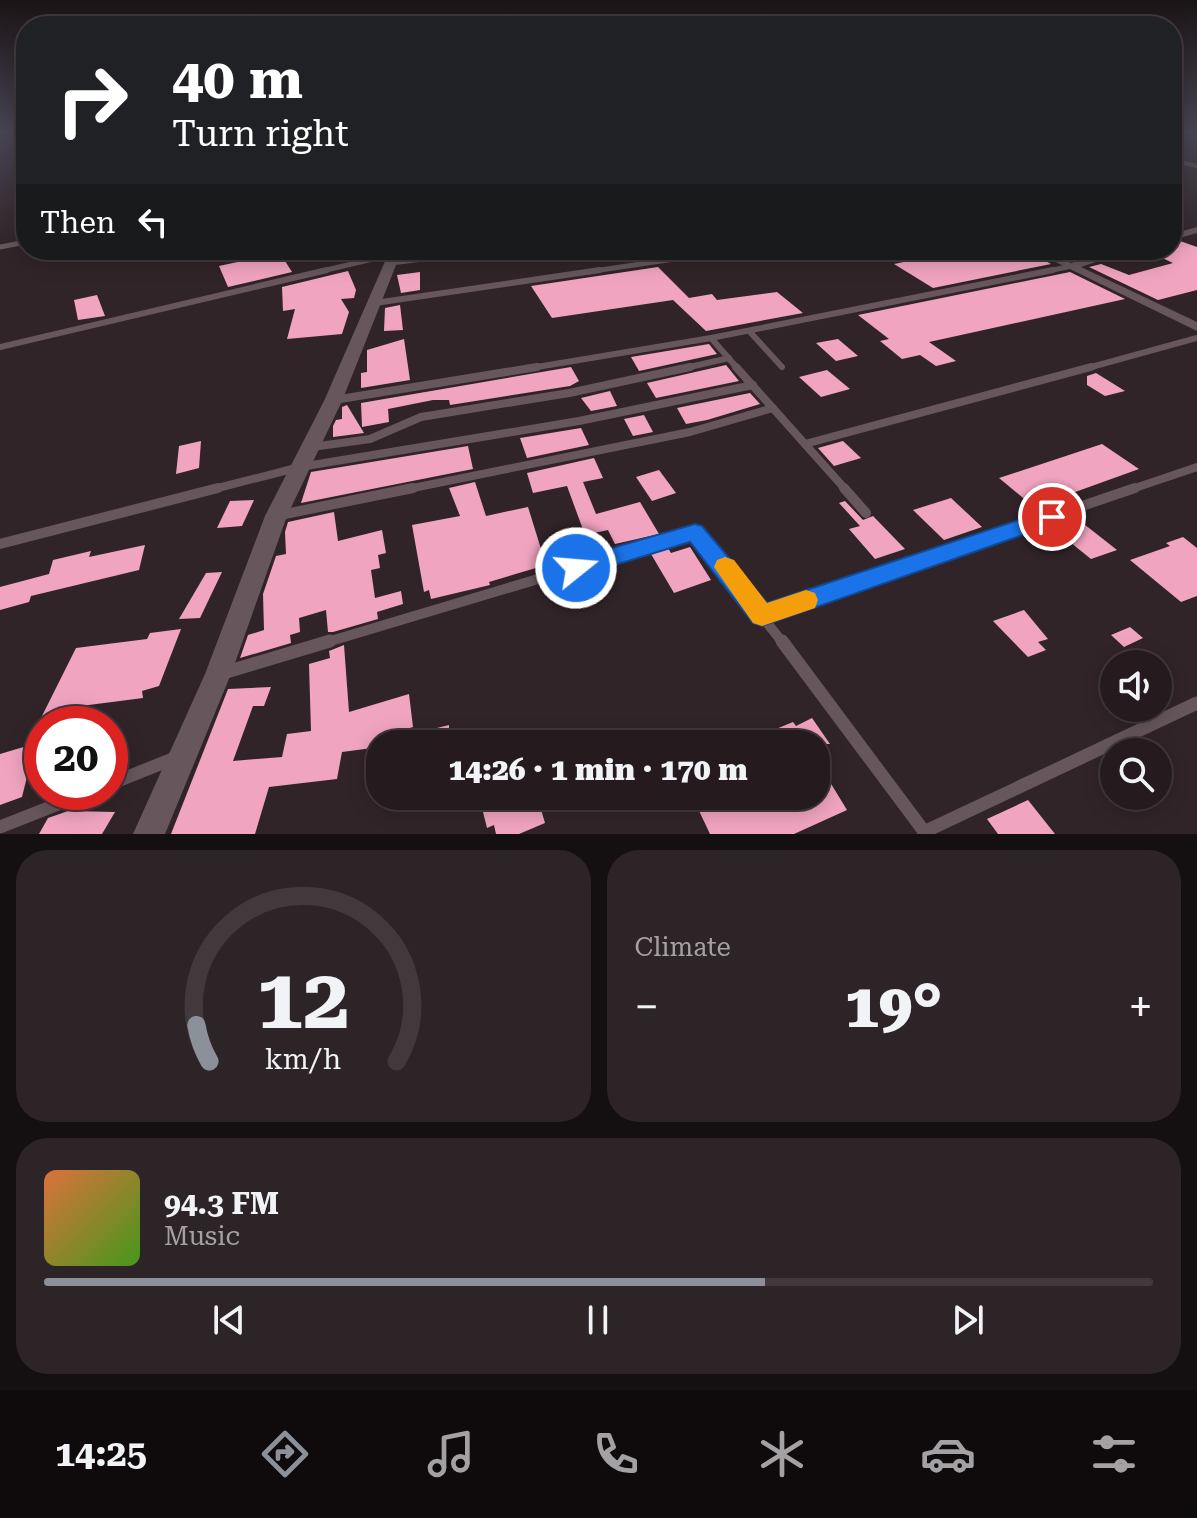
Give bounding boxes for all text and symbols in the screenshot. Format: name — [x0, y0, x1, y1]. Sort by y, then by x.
text: 40 m — [172, 46, 303, 112]
icon: right — [40, 48, 144, 152]
text: Turn right — [172, 113, 349, 155]
icon: left — [131, 200, 175, 244]
text: Then — [40, 205, 115, 240]
pin — [1018, 483, 1086, 551]
icon: arrive — [1030, 495, 1074, 539]
position arrow — [534, 526, 618, 610]
map controls — [1100, 650, 1172, 810]
button: sound — [1100, 650, 1172, 722]
speed limit sign: 20 — [24, 706, 128, 810]
button: search — [1100, 738, 1172, 810]
text: 14:26 · 1 min · 170 m — [448, 752, 748, 787]
text: Climate — [635, 932, 731, 962]
text: 12 — [257, 951, 350, 1048]
text: 19° — [845, 971, 942, 1042]
text: − — [635, 981, 659, 1033]
text: + — [1128, 981, 1153, 1033]
text: km/h — [265, 1042, 342, 1076]
text: 94.3 FM — [164, 1186, 279, 1221]
text: Music — [164, 1221, 240, 1251]
icon: previous — [207, 1298, 251, 1342]
icon: pause — [576, 1298, 620, 1342]
icon: next — [946, 1298, 990, 1342]
icon: directions — [257, 1426, 313, 1482]
icon: music — [423, 1426, 479, 1482]
icon: phone — [588, 1426, 644, 1482]
icon: climate — [754, 1426, 810, 1482]
icon: car — [920, 1426, 976, 1482]
icon: filters — [1086, 1426, 1142, 1482]
text: 14:25 — [55, 1433, 147, 1475]

